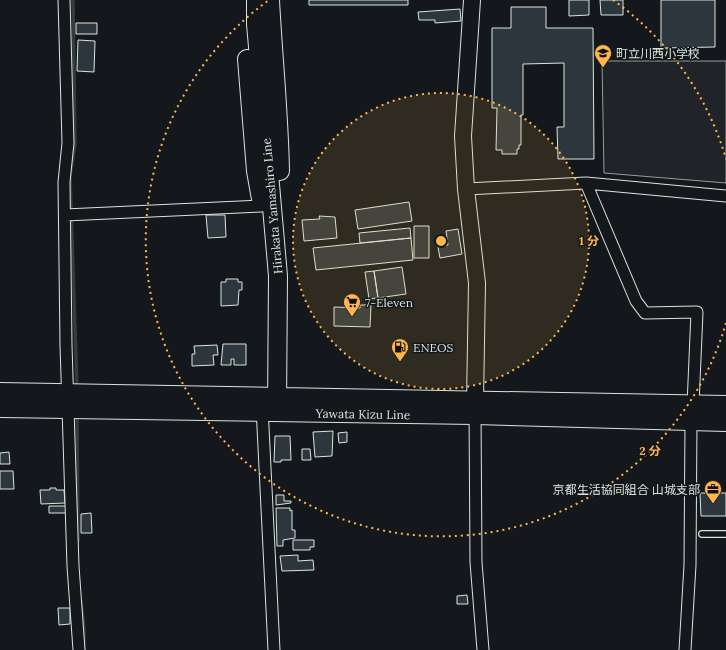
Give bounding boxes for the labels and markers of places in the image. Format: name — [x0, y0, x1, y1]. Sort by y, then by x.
school or university icon: 町立川西小学校 — [593, 43, 613, 68]
place label: 町立川西小学校 — [616, 46, 700, 61]
centre of rings — [434, 234, 448, 248]
supermarket icon: 7-Eleven — [342, 292, 362, 317]
place label: 7-Eleven — [365, 295, 413, 310]
fuel station icon: ENEOS — [390, 337, 410, 362]
place label: ENEOS — [413, 340, 454, 355]
office icon: 京都生活協同組合 山城支部 — [703, 479, 723, 504]
place label: 京都生活協同組合 山城支部 — [553, 482, 700, 497]

